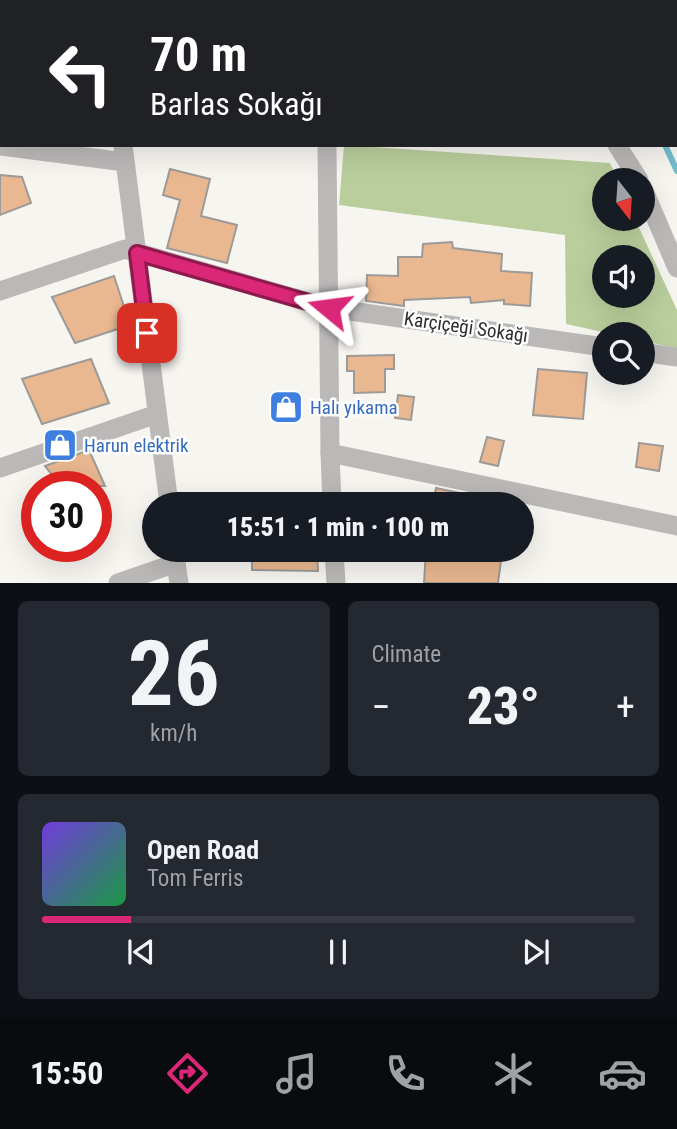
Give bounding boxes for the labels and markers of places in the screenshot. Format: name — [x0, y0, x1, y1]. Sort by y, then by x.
pin — [117, 303, 177, 363]
shop icon: Halı yıkama — [267, 388, 305, 426]
place label: Halı yıkama — [310, 396, 398, 419]
shop icon: Harun elektrik — [41, 426, 79, 464]
place label: Harun elektrik — [84, 434, 189, 457]

